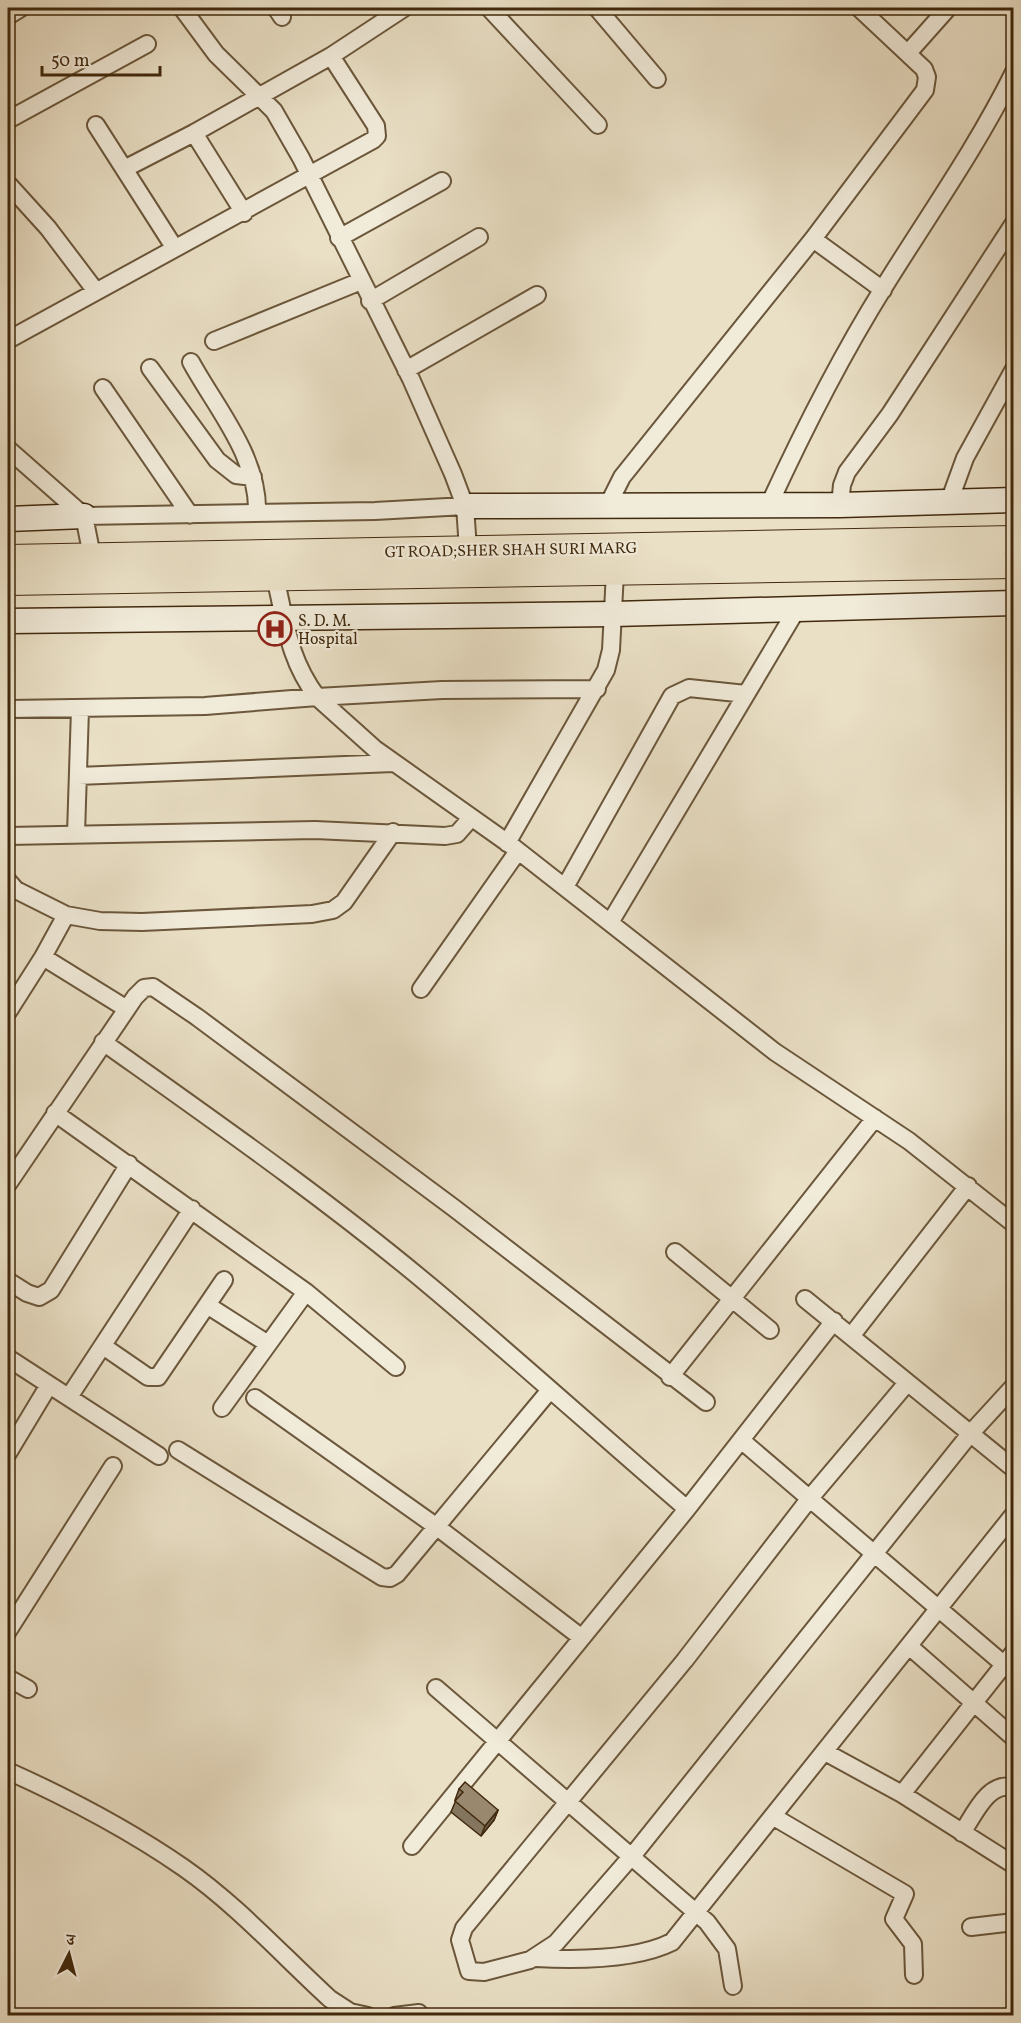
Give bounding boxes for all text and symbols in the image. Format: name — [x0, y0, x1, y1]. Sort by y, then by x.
scale bar — [42, 39, 160, 77]
text: 50 m — [51, 49, 90, 74]
street label: GT ROAD;SHER SHAH SURI MARG — [384, 538, 638, 564]
hospital icon: S. D. M. Hospital — [257, 611, 293, 647]
place label: S. D. M. Hospital — [298, 611, 358, 651]
north arrow — [39, 1924, 99, 1984]
text: उ — [64, 1930, 77, 1953]

